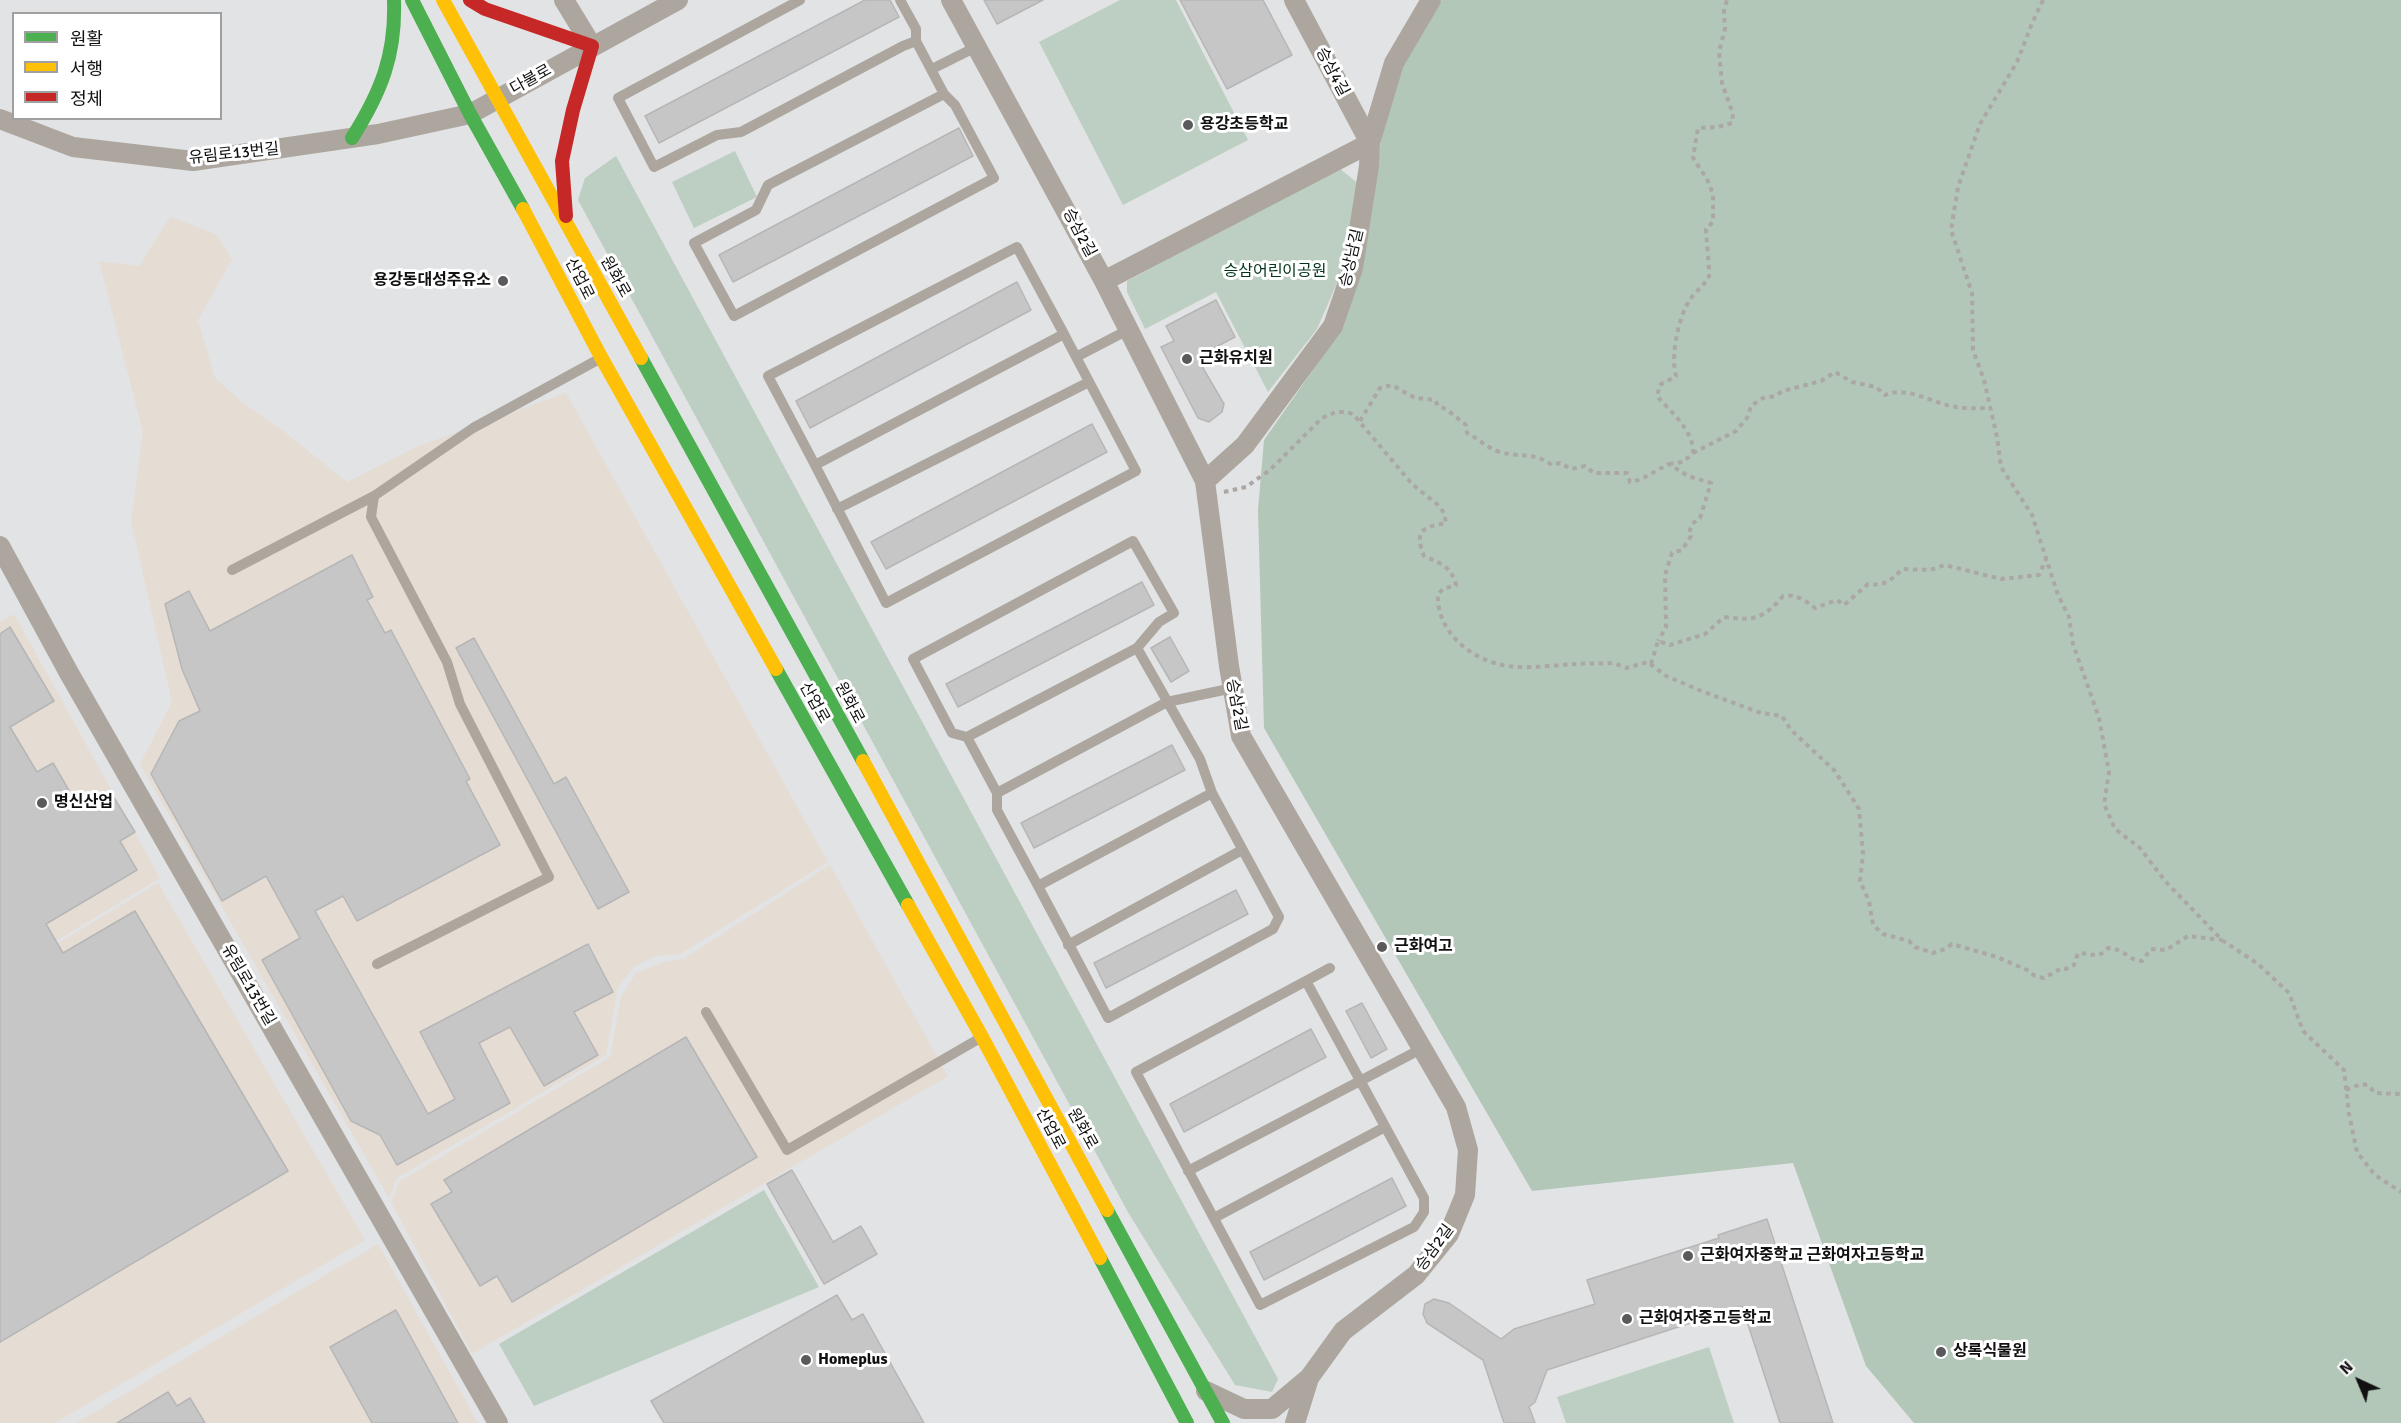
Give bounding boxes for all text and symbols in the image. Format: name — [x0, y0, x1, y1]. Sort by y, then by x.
legend — [12, 12, 222, 120]
text: 원활 — [70, 28, 103, 50]
street label: 승삼4길 — [1311, 44, 1353, 100]
text: 서행 — [70, 58, 103, 80]
street label: 다불로 — [507, 61, 555, 99]
text: 정체 — [70, 88, 103, 110]
place label: 용강초등학교 — [1200, 115, 1288, 135]
marker: 용강초등학교 — [1181, 118, 1195, 132]
street label: 유림로13번길 — [188, 140, 280, 168]
street label: 승삼2길 — [1058, 205, 1100, 261]
street label: 승상남길 — [1336, 227, 1368, 289]
street label: 원화로 — [596, 253, 634, 301]
street label: 산업로 — [560, 255, 598, 303]
park label: 승삼어린이공원 — [1223, 262, 1327, 282]
place label: 용강동대성주유소 — [373, 271, 491, 291]
marker: 용강동대성주유소 — [496, 274, 510, 288]
place label: 근화유치원 — [1199, 349, 1273, 369]
marker: 근화유치원 — [1180, 352, 1194, 366]
street label: 승삼2길 — [1222, 677, 1250, 733]
street label: 산업로 — [795, 679, 833, 727]
street label: 원화로 — [830, 679, 868, 727]
place label: 명신산업 — [54, 793, 113, 813]
marker: 명신산업 — [35, 796, 49, 810]
place label: 근화여고 — [1394, 937, 1453, 957]
marker: 근화여고 — [1375, 940, 1389, 954]
street label: 유림로13번길 — [217, 941, 279, 1029]
street label: 산업로 — [1031, 1105, 1069, 1153]
street label: 원화로 — [1063, 1105, 1101, 1153]
street label: 승삼2길 — [1412, 1221, 1458, 1275]
place label: 근화여자중학교 근화여자고등학교 — [1700, 1246, 1924, 1266]
marker: 근화여자중학교 근화여자고등학교 — [1681, 1249, 1695, 1263]
place label: 근화여자중고등학교 — [1639, 1309, 1771, 1329]
marker: 근화여자중고등학교 — [1620, 1312, 1634, 1326]
place label: 상록식물원 — [1953, 1342, 2027, 1362]
marker: 상록식물원 — [1934, 1345, 1948, 1359]
place label: Homeplus — [818, 1350, 887, 1370]
north arrow — [2329, 1351, 2389, 1411]
marker: Homeplus — [799, 1353, 813, 1367]
text: N — [2336, 1357, 2357, 1379]

